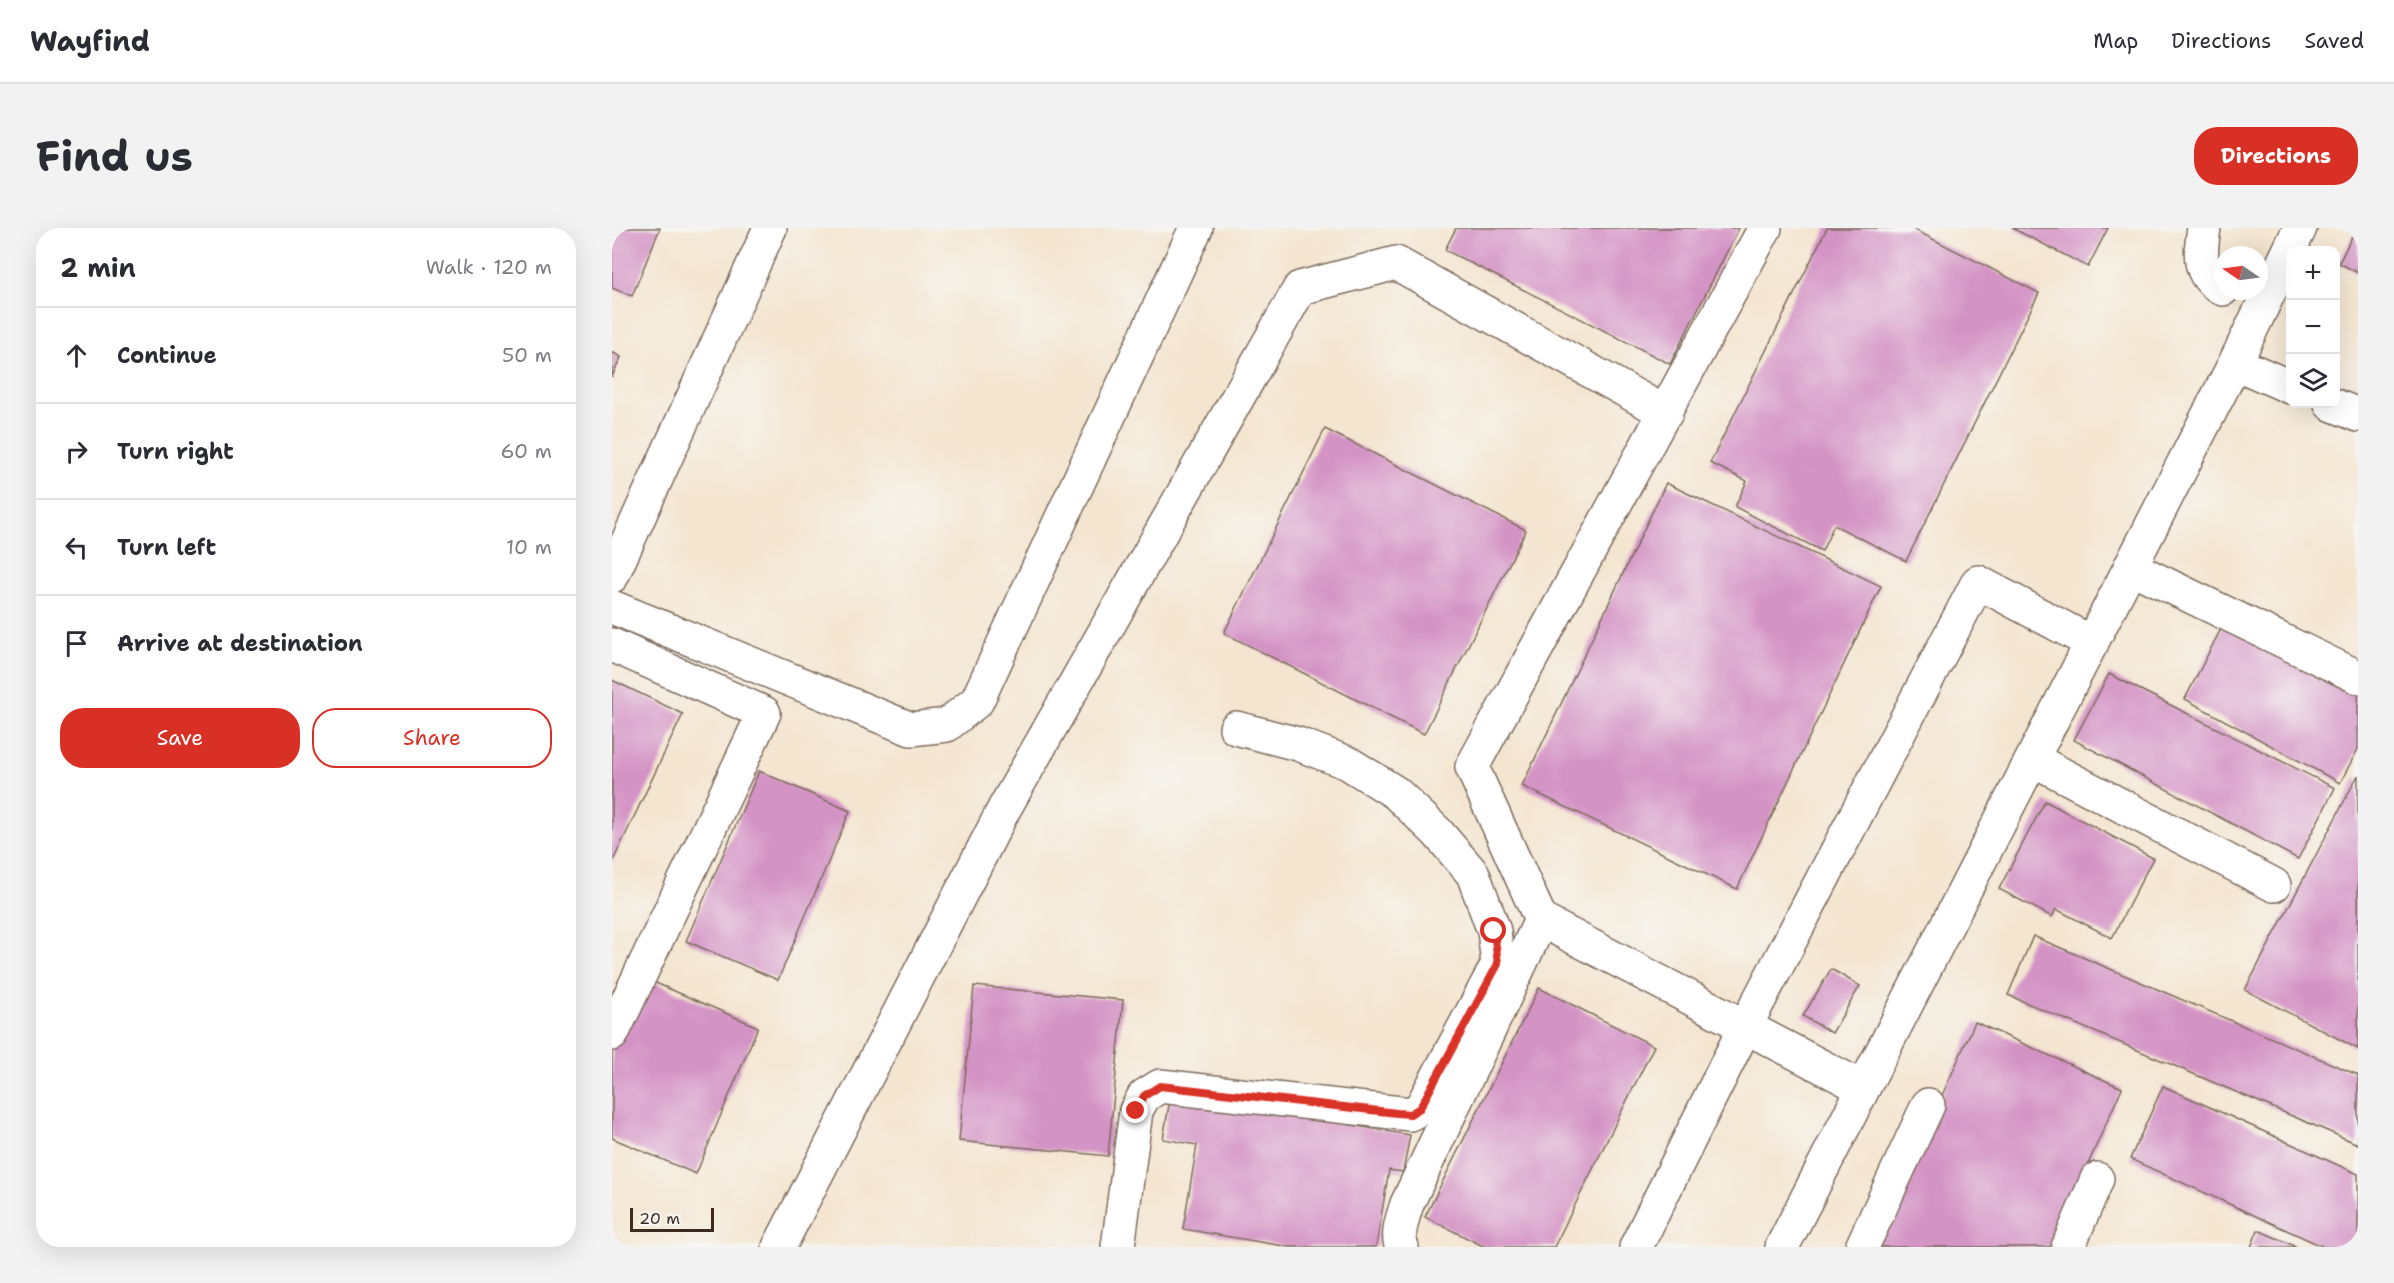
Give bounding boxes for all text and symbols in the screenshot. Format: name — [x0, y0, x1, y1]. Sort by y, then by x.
text: Wayfind — [30, 22, 150, 60]
text: Map — [2093, 27, 2138, 55]
text: Directions — [2171, 27, 2271, 55]
text: Saved — [2304, 27, 2364, 55]
button: Directions — [2194, 127, 2358, 185]
text: Find us — [36, 128, 193, 184]
north arrow — [2214, 246, 2268, 300]
map controls — [2286, 246, 2340, 408]
button: + — [2286, 246, 2340, 300]
text: 2 min — [60, 250, 136, 285]
text: Walk · 120 m — [426, 254, 552, 280]
button: − — [2286, 300, 2340, 354]
icon: ahead — [60, 339, 93, 372]
text: Continue — [117, 341, 217, 370]
text: 50 m — [502, 342, 552, 368]
button: layers — [2286, 354, 2340, 408]
icon: right — [60, 435, 93, 468]
text: Turn right — [117, 437, 234, 466]
text: 60 m — [500, 438, 552, 464]
icon: left — [60, 531, 93, 564]
text: Turn left — [117, 533, 216, 562]
text: 10 m — [506, 534, 552, 560]
icon: arrive — [60, 627, 93, 660]
text: Arrive at destination — [117, 629, 363, 658]
button: Save — [60, 708, 300, 768]
button: Share — [312, 708, 552, 768]
route start — [1480, 917, 1506, 943]
route end — [1122, 1097, 1148, 1123]
scale bar — [630, 1205, 714, 1232]
text: 20 m — [639, 1208, 680, 1229]

